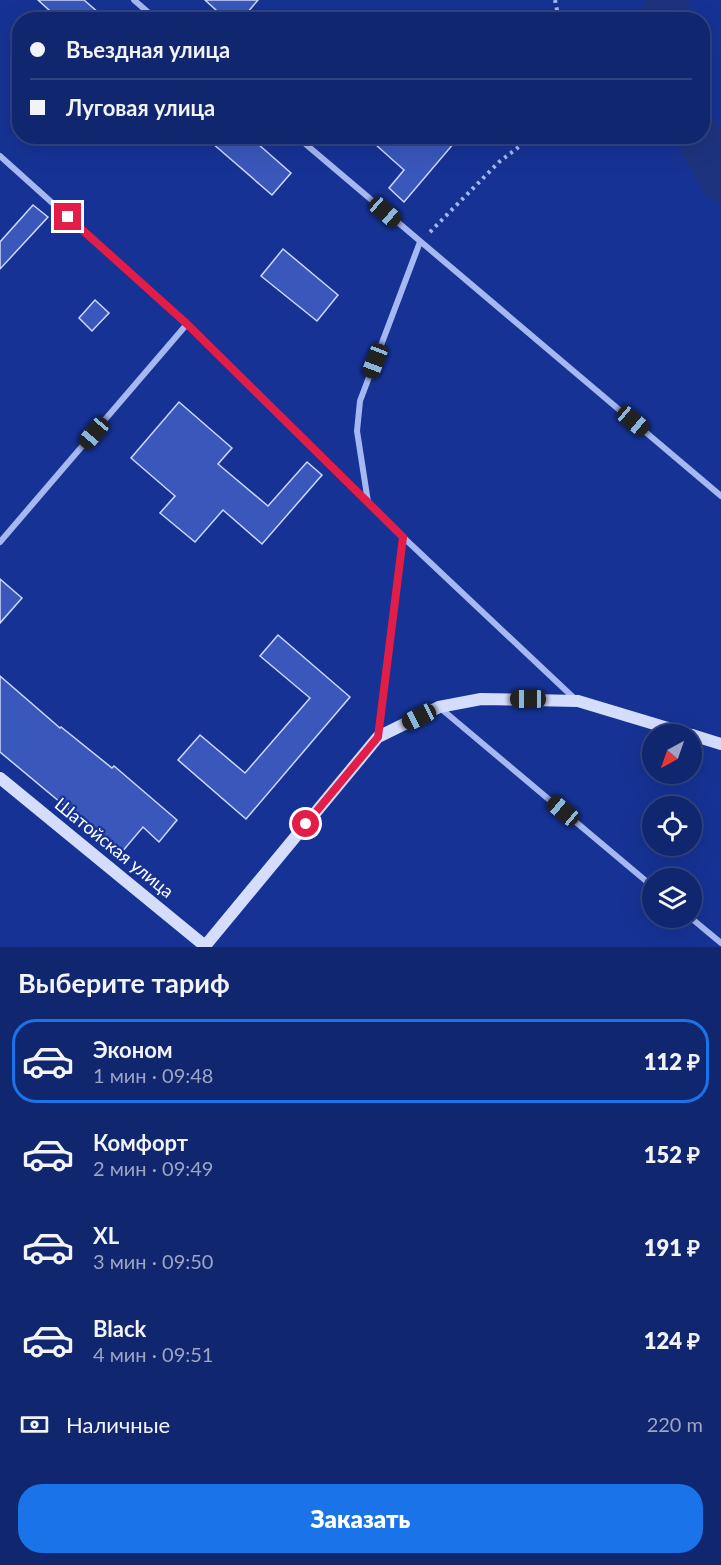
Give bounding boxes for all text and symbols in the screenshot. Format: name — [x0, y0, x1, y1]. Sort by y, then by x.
text: Въездная улица — [66, 36, 230, 63]
text: Луговая улица — [66, 94, 215, 121]
car — [366, 193, 404, 231]
route end — [54, 203, 81, 230]
car — [360, 341, 390, 381]
car — [613, 403, 653, 439]
car — [76, 413, 112, 453]
car — [510, 690, 546, 708]
car — [399, 701, 439, 733]
north arrow — [642, 724, 702, 784]
map controls — [642, 724, 702, 928]
street label: Шатойская улица — [51, 793, 179, 902]
car — [543, 793, 583, 829]
button: locate — [642, 796, 702, 856]
route start — [292, 810, 319, 837]
button: layers — [642, 868, 702, 928]
text: Выберите тариф — [18, 966, 230, 999]
icon: car — [21, 1034, 75, 1088]
text: Эконом — [93, 1036, 173, 1063]
text: 112 ₽ — [644, 1048, 700, 1075]
text: 1 мин · 09:48 — [93, 1063, 213, 1087]
icon: car — [21, 1127, 75, 1181]
text: Комфорт — [93, 1129, 188, 1156]
text: 152 ₽ — [644, 1141, 700, 1168]
text: 2 мин · 09:49 — [93, 1156, 213, 1180]
icon: car — [21, 1220, 75, 1274]
text: XL — [93, 1222, 119, 1249]
text: 191 ₽ — [644, 1234, 700, 1261]
text: 3 мин · 09:50 — [93, 1249, 213, 1273]
icon: car — [21, 1313, 75, 1367]
text: Black — [93, 1315, 146, 1342]
text: 124 ₽ — [644, 1327, 700, 1354]
text: 4 мин · 09:51 — [93, 1342, 213, 1366]
icon: cash — [18, 1408, 51, 1441]
text: Наличные — [66, 1411, 170, 1438]
text: 220 m — [647, 1412, 703, 1436]
button: Заказать — [18, 1484, 703, 1553]

